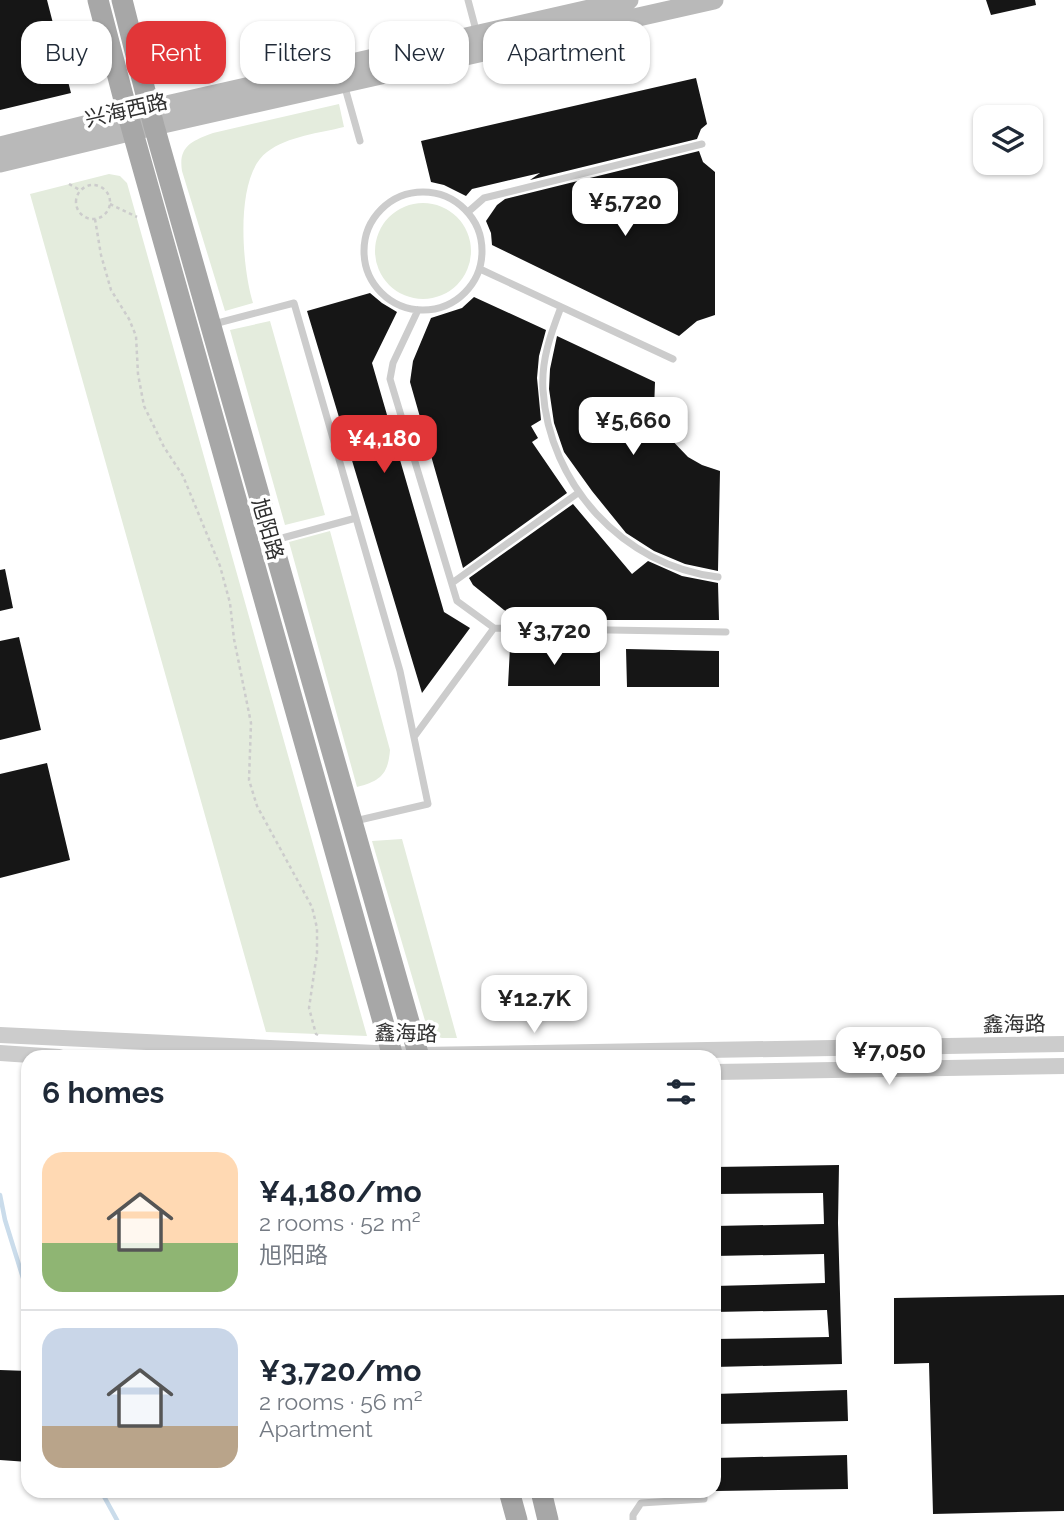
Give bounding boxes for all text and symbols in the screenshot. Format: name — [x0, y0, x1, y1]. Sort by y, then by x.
chip: Buy — [21, 21, 112, 84]
chip: Rent — [126, 21, 226, 84]
chip: Filters — [240, 21, 355, 84]
chip: New — [369, 21, 469, 84]
chip: Apartment — [483, 21, 650, 84]
street label: 兴海西路 — [82, 88, 170, 132]
map controls — [973, 105, 1043, 175]
button: layers — [973, 105, 1043, 175]
pin: ¥5,720 — [568, 178, 682, 238]
text: ¥5,720 — [588, 187, 662, 214]
pin: ¥5,660 — [576, 398, 690, 457]
text: ¥5,660 — [595, 406, 671, 433]
pin: ¥4,180 — [327, 416, 441, 475]
text: ¥4,180 — [347, 424, 421, 451]
street label: 旭阳路 — [247, 495, 289, 563]
pin: ¥3,720 — [497, 608, 611, 667]
text: ¥3,720 — [517, 616, 591, 643]
pin: ¥12.7K — [477, 976, 591, 1035]
text: ¥12.7K — [497, 984, 571, 1011]
street label: 鑫海路 — [982, 1011, 1046, 1037]
street label: 鑫海路 — [374, 1020, 438, 1046]
pin: ¥7,050 — [832, 1028, 946, 1087]
text: ¥7,050 — [852, 1036, 926, 1063]
icon: filters — [662, 1073, 700, 1111]
text: 6 homes — [42, 1075, 164, 1110]
text: ¥4,180/mo — [259, 1174, 422, 1209]
icon: home — [98, 1180, 182, 1264]
text: 2 rooms · 52 m² — [259, 1209, 421, 1236]
text: 旭阳路 — [259, 1241, 328, 1268]
text: ¥3,720/mo — [259, 1353, 421, 1388]
icon: home — [98, 1356, 182, 1440]
text: 2 rooms · 56 m² — [259, 1388, 423, 1415]
text: Apartment — [259, 1415, 373, 1442]

